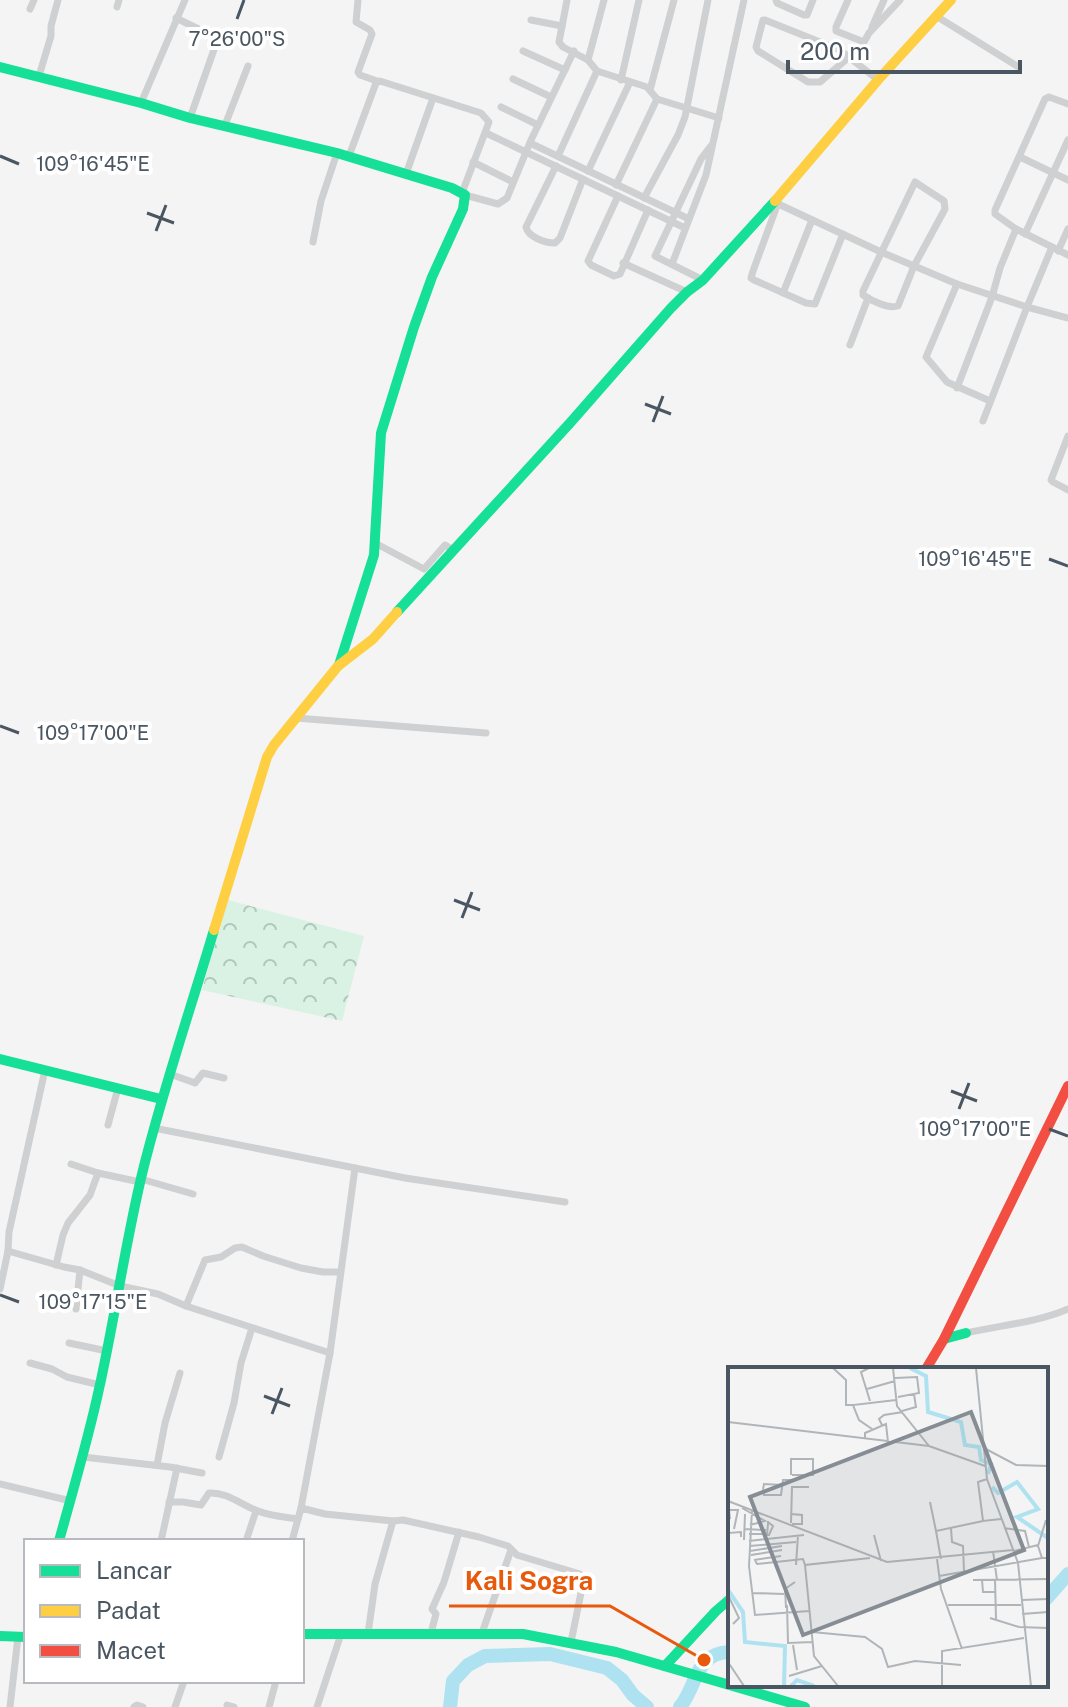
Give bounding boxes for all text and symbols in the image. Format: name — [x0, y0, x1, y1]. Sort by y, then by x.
scale bar — [788, 24, 1020, 74]
text: 7°26'00"S — [189, 27, 285, 51]
text: 200 m — [800, 37, 870, 65]
text: 109°16'45"E — [36, 152, 150, 176]
text: 109°16'45"E — [918, 547, 1032, 571]
text: 109°17'00"E — [37, 721, 149, 745]
text: 109°17'00"E — [919, 1117, 1031, 1141]
text: 109°17'15"E — [39, 1290, 147, 1314]
inset map — [728, 1367, 1048, 1687]
legend — [24, 1539, 304, 1683]
text: Lancar — [96, 1556, 172, 1584]
callout: Kali Sogra — [449, 1556, 610, 1606]
text: Kali Sogra — [465, 1565, 593, 1596]
text: Padat — [96, 1596, 161, 1624]
text: Macet — [96, 1636, 166, 1664]

